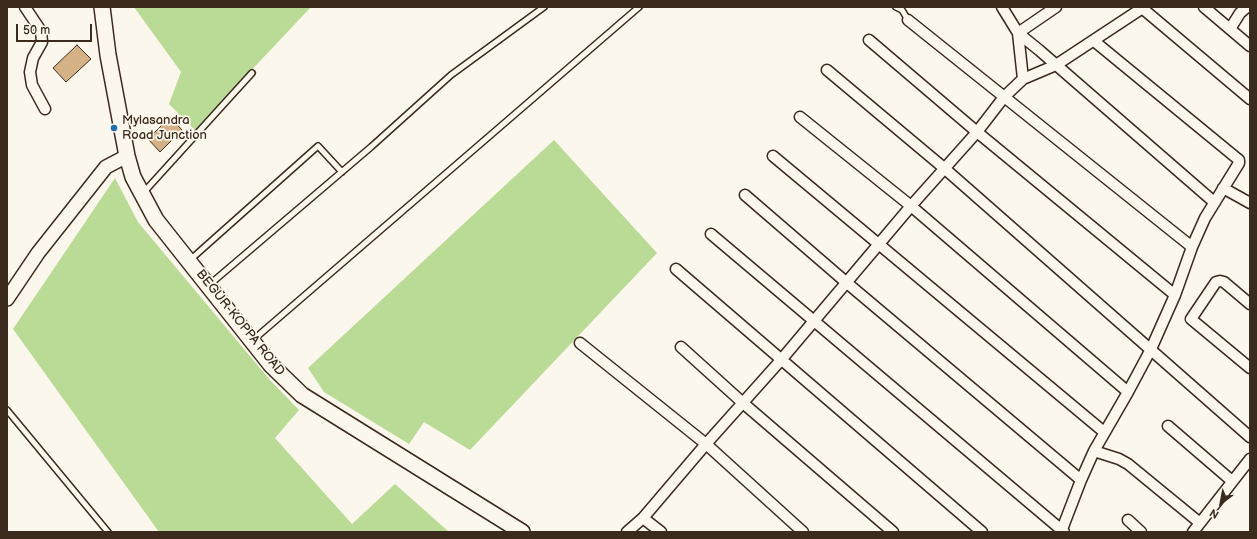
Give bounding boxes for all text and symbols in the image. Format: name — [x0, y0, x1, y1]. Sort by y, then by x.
scale bar — [18, 16, 94, 42]
text: 50 m — [23, 23, 50, 38]
place label: Mylasandra Road Junction — [122, 113, 207, 144]
marker: Mylasandra Road Junction — [109, 123, 119, 133]
street label: BEGUR-KOPPA ROAD — [192, 267, 288, 379]
north arrow — [1201, 483, 1241, 523]
text: N — [1207, 506, 1221, 521]

